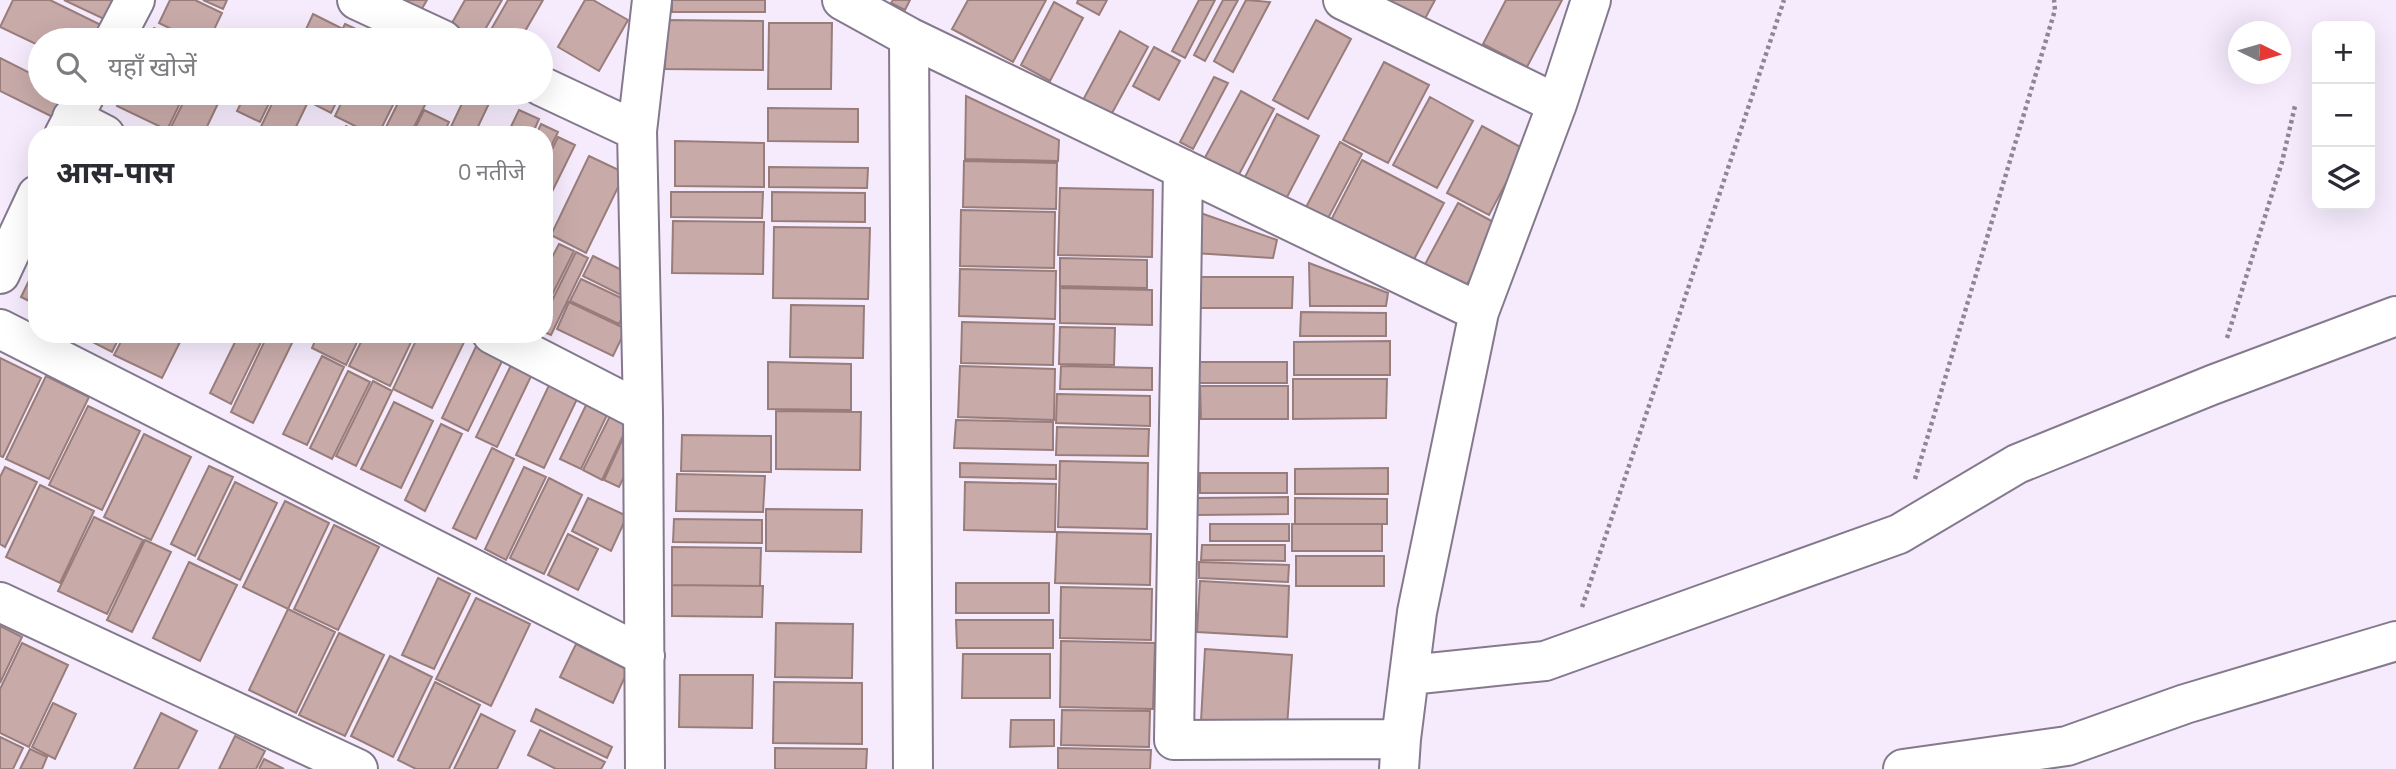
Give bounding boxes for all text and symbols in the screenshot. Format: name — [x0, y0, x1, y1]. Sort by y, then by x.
north arrow — [2228, 21, 2291, 84]
map controls — [2312, 21, 2375, 210]
button: + — [2312, 21, 2375, 84]
search box — [28, 28, 553, 105]
text: यहाँ खोजें — [108, 47, 197, 86]
icon: search — [52, 48, 90, 86]
button: − — [2312, 84, 2375, 147]
button: layers — [2312, 147, 2375, 210]
text: आस-पास — [56, 149, 174, 195]
text: 0 नतीजे — [458, 154, 525, 189]

